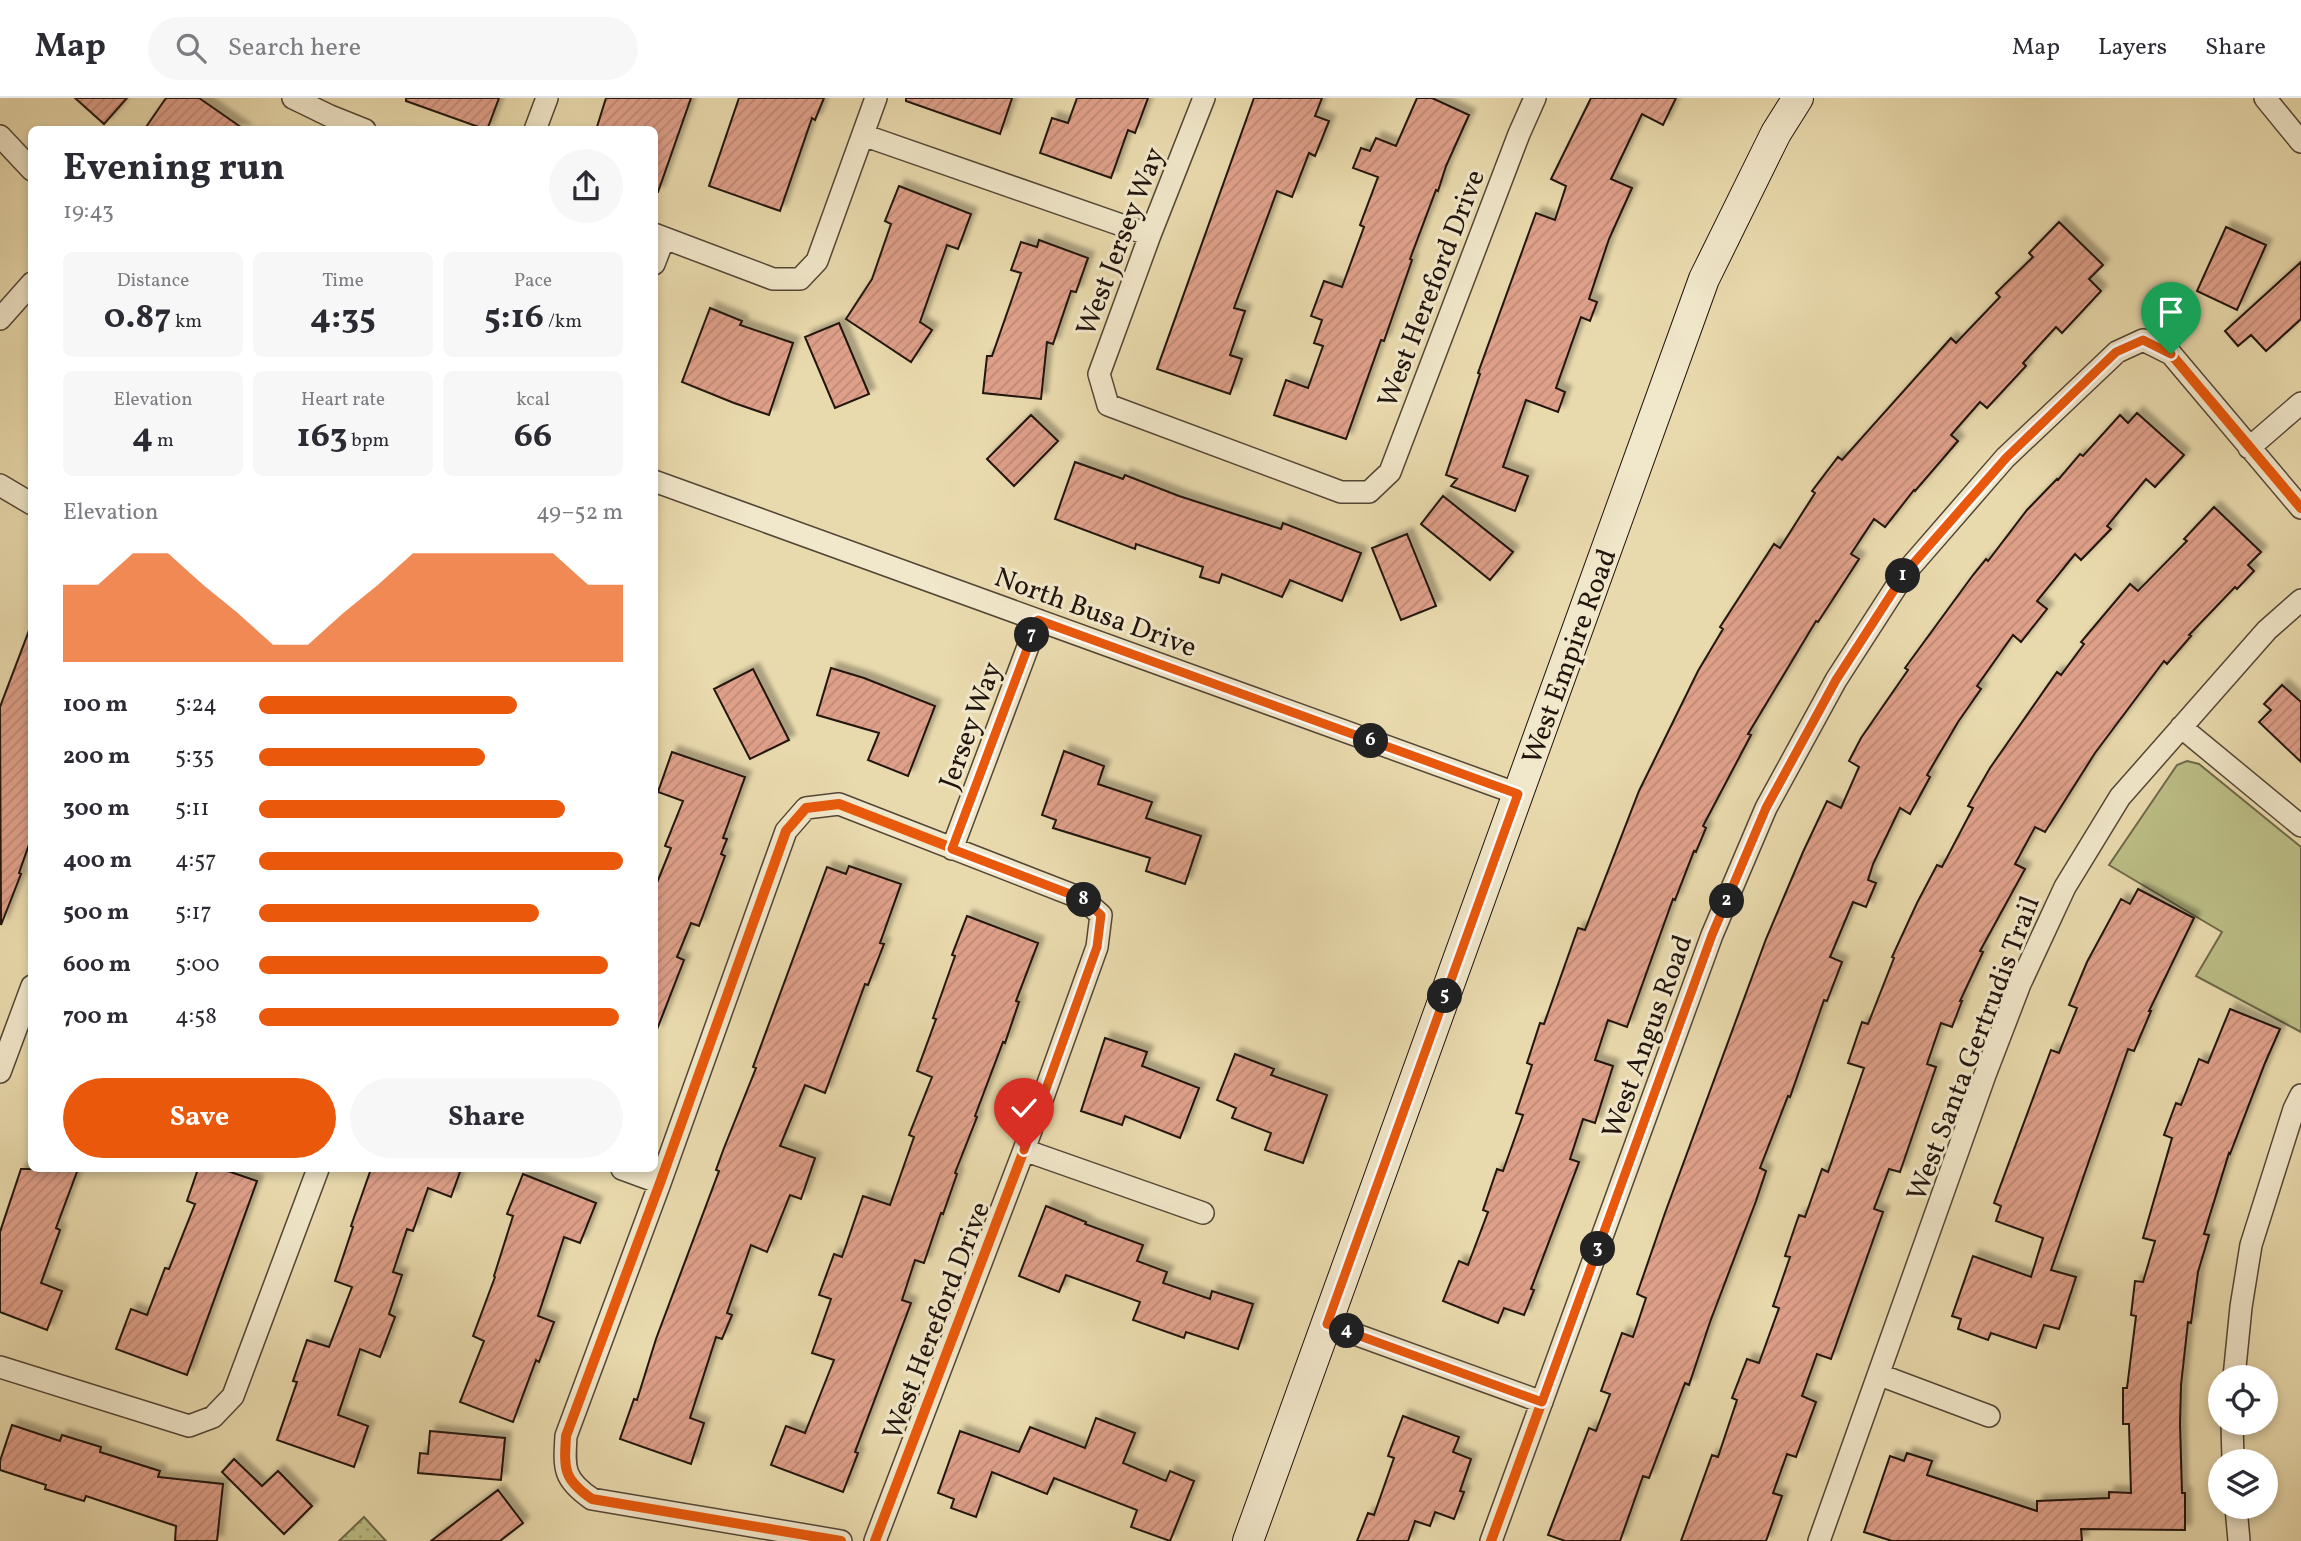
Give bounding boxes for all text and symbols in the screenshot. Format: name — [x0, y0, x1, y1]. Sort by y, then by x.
search box — [148, 17, 638, 80]
text: Map — [35, 25, 106, 71]
icon: search — [172, 29, 210, 67]
text: Search here — [228, 30, 361, 66]
text: Map — [2012, 31, 2060, 65]
text: Layers — [2098, 31, 2167, 65]
text: Share — [2205, 31, 2266, 65]
street label: West Jersey Way — [1067, 142, 1175, 342]
text: Evening run — [63, 143, 285, 196]
button: share — [549, 149, 623, 223]
street label: West Hereford Drive — [1369, 164, 1496, 413]
text: 19:43 — [63, 196, 114, 228]
text: Distance — [117, 268, 189, 294]
text: Time — [322, 268, 364, 294]
text: Pace — [514, 268, 552, 294]
pin — [2141, 282, 2201, 354]
icon: arrive — [2152, 293, 2190, 331]
text: 0.87 — [104, 294, 171, 342]
text: 4:35 — [310, 294, 376, 342]
text: 5:16 — [484, 294, 544, 342]
text: km — [171, 309, 202, 335]
text: /km — [544, 309, 582, 335]
text: Elevation — [114, 387, 192, 413]
text: Heart rate — [301, 387, 385, 413]
text: kcal — [516, 387, 550, 413]
text: 4 — [132, 413, 153, 461]
text: 163 — [297, 413, 348, 461]
text: 66 — [514, 413, 552, 461]
text: m — [153, 428, 174, 454]
text: bpm — [348, 428, 389, 454]
text: Elevation — [63, 497, 159, 529]
text: 49–52 m — [536, 497, 623, 529]
street label: West Empire Road — [1513, 544, 1627, 770]
street label: North Busa Drive — [989, 559, 1202, 668]
pin: 1 — [1885, 559, 1920, 594]
text: 1 — [1899, 562, 1906, 588]
pin: 7 — [1014, 618, 1050, 652]
text: 7 — [1027, 621, 1036, 647]
street label: Jersey Way — [930, 657, 1012, 795]
text: 100 m — [63, 689, 128, 721]
text: 5:24 — [175, 689, 217, 721]
pin: 6 — [1354, 724, 1388, 758]
text: 6 — [1365, 727, 1376, 753]
text: 200 m — [63, 741, 130, 773]
text: 5:35 — [175, 741, 214, 773]
text: 300 m — [63, 793, 130, 825]
text: 5:11 — [175, 793, 209, 825]
text: 400 m — [63, 845, 132, 877]
text: 4:57 — [175, 845, 216, 877]
pin: 8 — [1066, 882, 1102, 918]
pin: 2 — [1710, 884, 1744, 918]
text: 8 — [1078, 886, 1089, 912]
text: 2 — [1722, 887, 1731, 913]
street label: West Santa Gertrudis Trail — [1898, 891, 2051, 1207]
text: 500 m — [63, 897, 129, 929]
text: 5:17 — [175, 897, 212, 929]
street label: West Angus Road — [1593, 930, 1703, 1144]
text: 600 m — [63, 949, 131, 981]
text: 5:00 — [175, 949, 220, 981]
pin: 5 — [1428, 978, 1462, 1014]
text: 5 — [1440, 982, 1449, 1008]
text: 700 m — [63, 1001, 129, 1033]
text: 4:58 — [175, 1001, 217, 1033]
button: Save — [63, 1078, 336, 1158]
button: Share — [350, 1078, 623, 1158]
pin — [994, 1078, 1054, 1150]
icon: check — [1005, 1089, 1043, 1127]
street label: West Hereford Drive — [874, 1196, 1001, 1445]
pin: 3 — [1580, 1232, 1616, 1266]
text: 3 — [1593, 1235, 1602, 1261]
pin: 4 — [1330, 1314, 1364, 1348]
text: 4 — [1341, 1317, 1352, 1343]
map controls — [2208, 1365, 2278, 1519]
button: locate — [2208, 1365, 2278, 1435]
button: layers — [2208, 1449, 2278, 1519]

